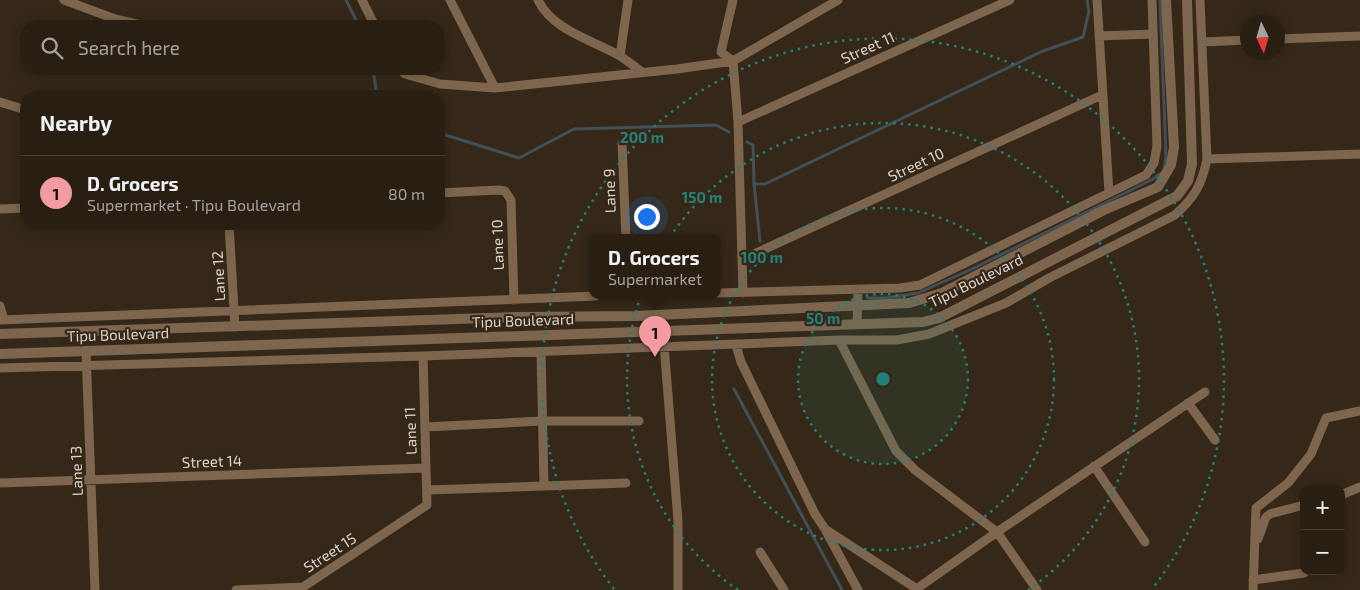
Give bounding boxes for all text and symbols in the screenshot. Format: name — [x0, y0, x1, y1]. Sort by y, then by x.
north arrow — [1240, 15, 1285, 60]
search box — [20, 20, 445, 75]
street label: Street 11 — [838, 27, 897, 67]
icon: search — [38, 34, 66, 62]
text: Search here — [78, 36, 180, 59]
text: Nearby — [40, 110, 112, 135]
text: 200 m — [620, 128, 664, 146]
street label: Street 10 — [885, 143, 947, 185]
street label: Lane 9 — [599, 168, 619, 214]
text: D. Grocers — [87, 172, 179, 195]
text: 1 — [53, 184, 59, 203]
text: 80 m — [388, 184, 425, 203]
text: 150 m — [682, 188, 722, 206]
text: Supermarket · Tipu Boulevard — [87, 195, 301, 214]
your location — [634, 204, 660, 230]
street label: Lane 10 — [487, 219, 507, 271]
popup — [589, 234, 721, 299]
text: D. Grocers — [608, 246, 700, 269]
text: 100 m — [741, 248, 783, 266]
street label: Lane 12 — [208, 250, 228, 302]
street label: Tipu Boulevard — [926, 250, 1026, 311]
text: Supermarket — [608, 269, 702, 288]
street label: Tipu Boulevard — [471, 309, 574, 331]
text: 50 m — [806, 309, 840, 327]
pin: 1 — [639, 316, 671, 357]
street label: Tipu Boulevard — [66, 323, 169, 345]
centre of rings — [874, 370, 892, 388]
street label: Lane 11 — [400, 407, 420, 455]
street label: Lane 13 — [66, 446, 86, 497]
street label: Street 14 — [182, 451, 242, 471]
map controls — [1300, 485, 1345, 575]
button: + — [1300, 485, 1345, 530]
street label: Street 15 — [300, 529, 359, 576]
button: − — [1300, 530, 1345, 575]

